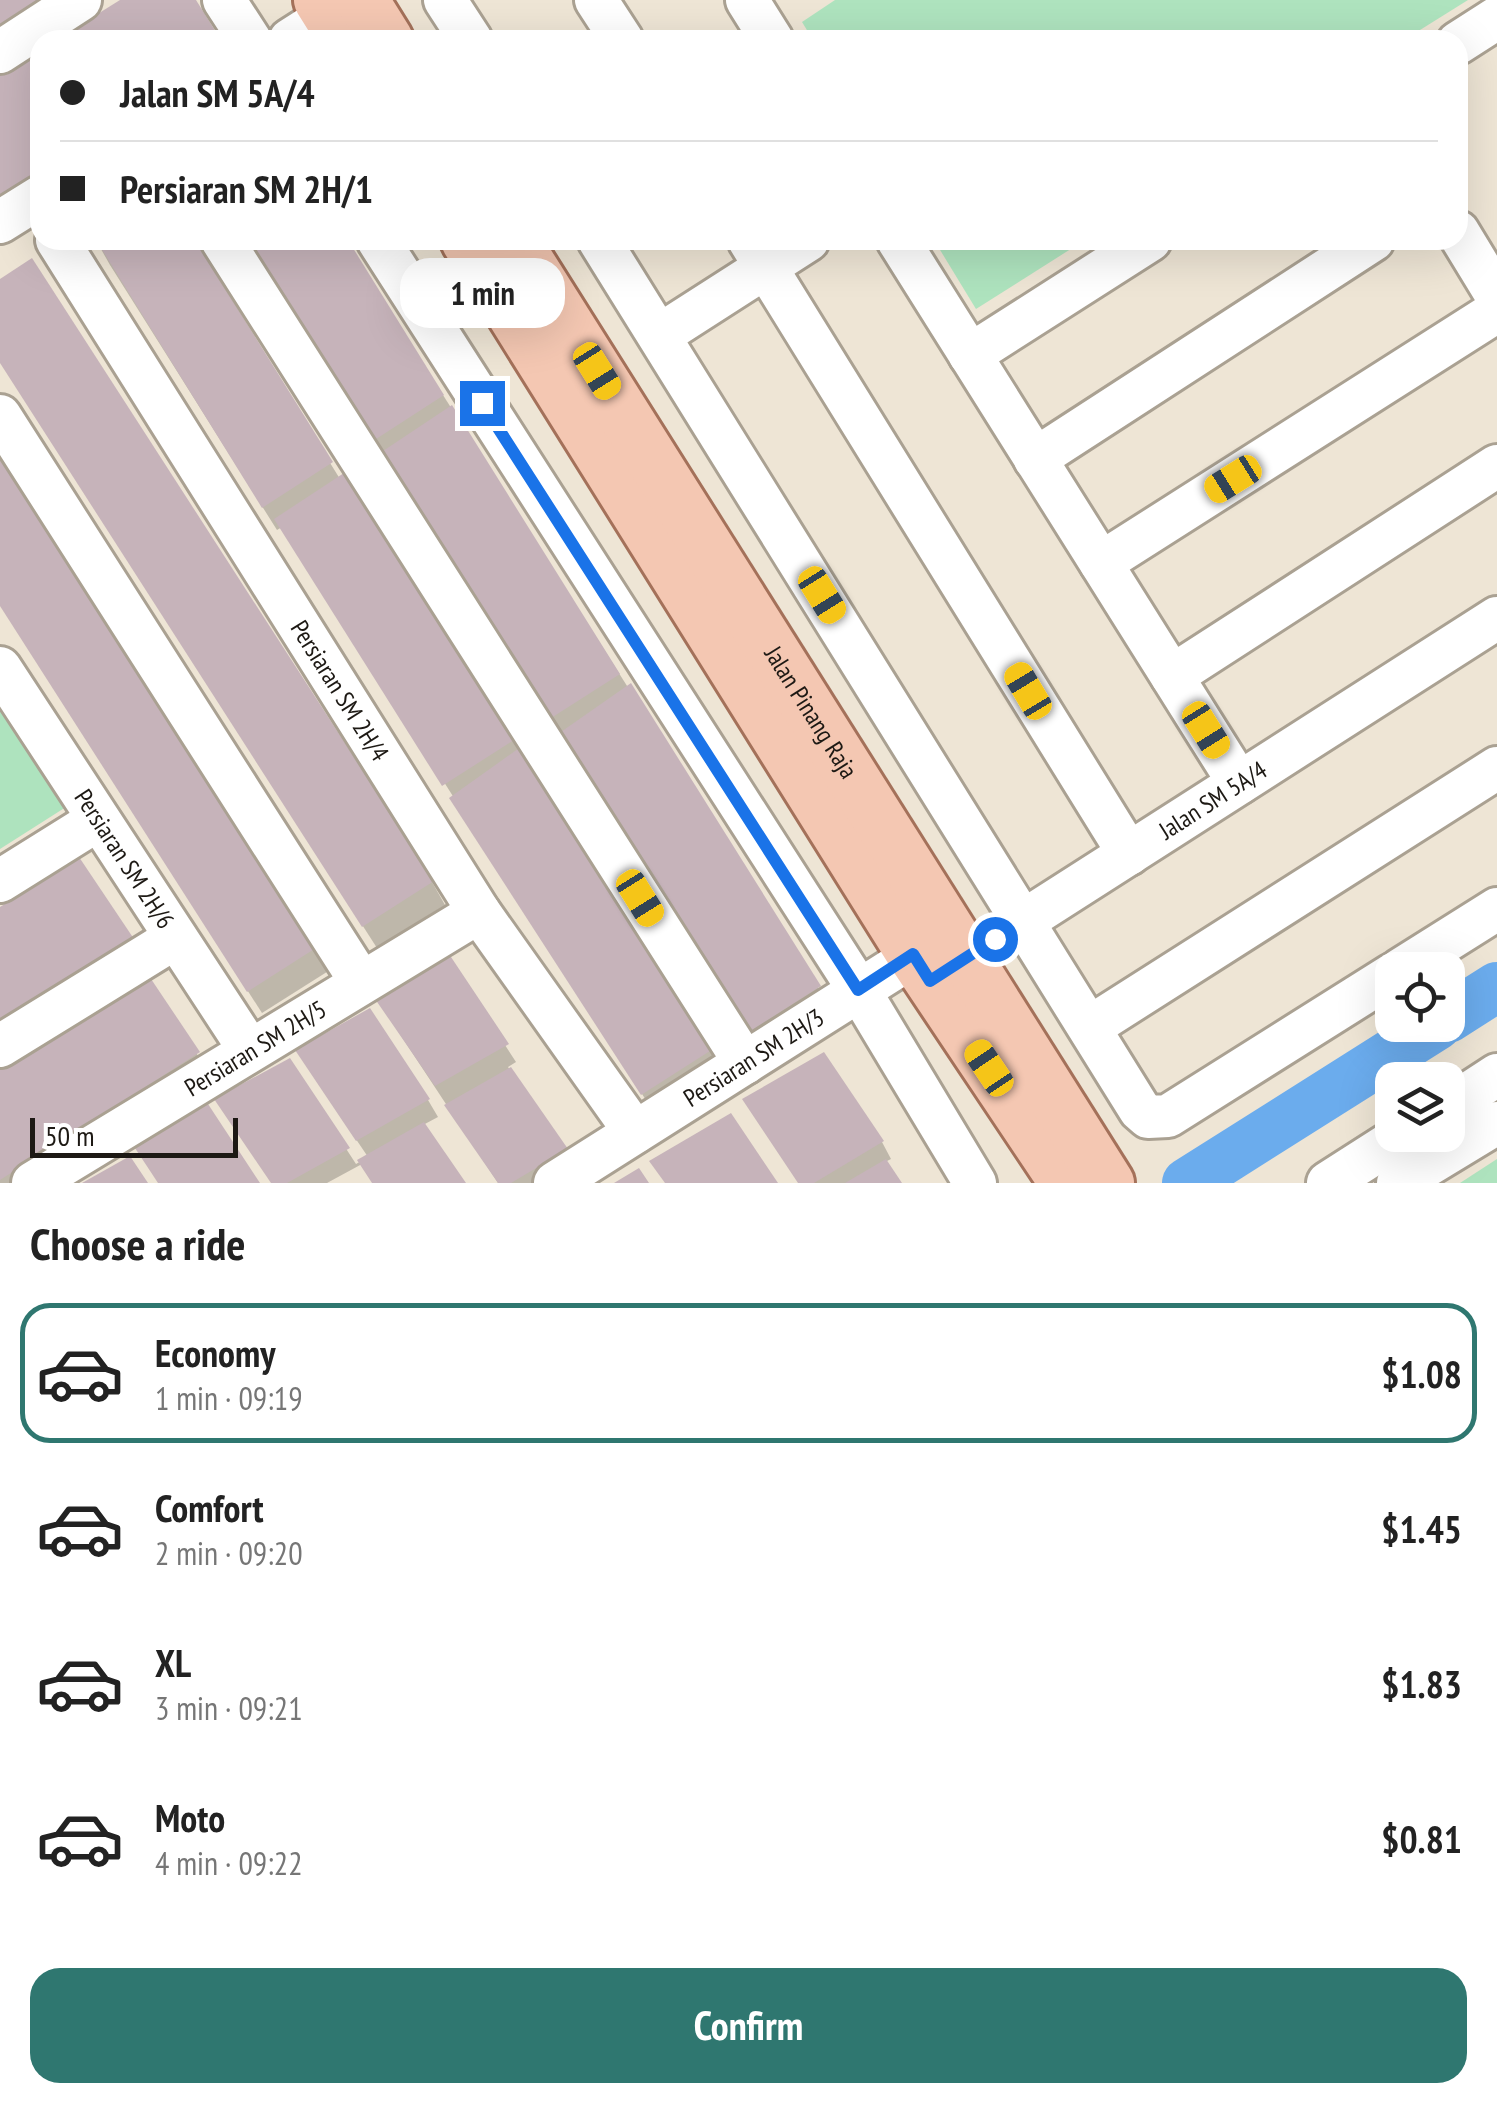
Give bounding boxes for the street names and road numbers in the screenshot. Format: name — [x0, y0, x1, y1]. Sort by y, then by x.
street label: Persiaran SM 2H/4 — [284, 614, 396, 767]
street label: Jalan Pinang Raja — [757, 639, 865, 784]
street label: Jalan SM 5A/4 — [1152, 754, 1273, 847]
street label: Persiaran SM 2H/6 — [68, 783, 182, 935]
street label: Persiaran SM 2H/5 — [178, 993, 332, 1103]
street label: Persiaran SM 2H/3 — [677, 1001, 830, 1114]

